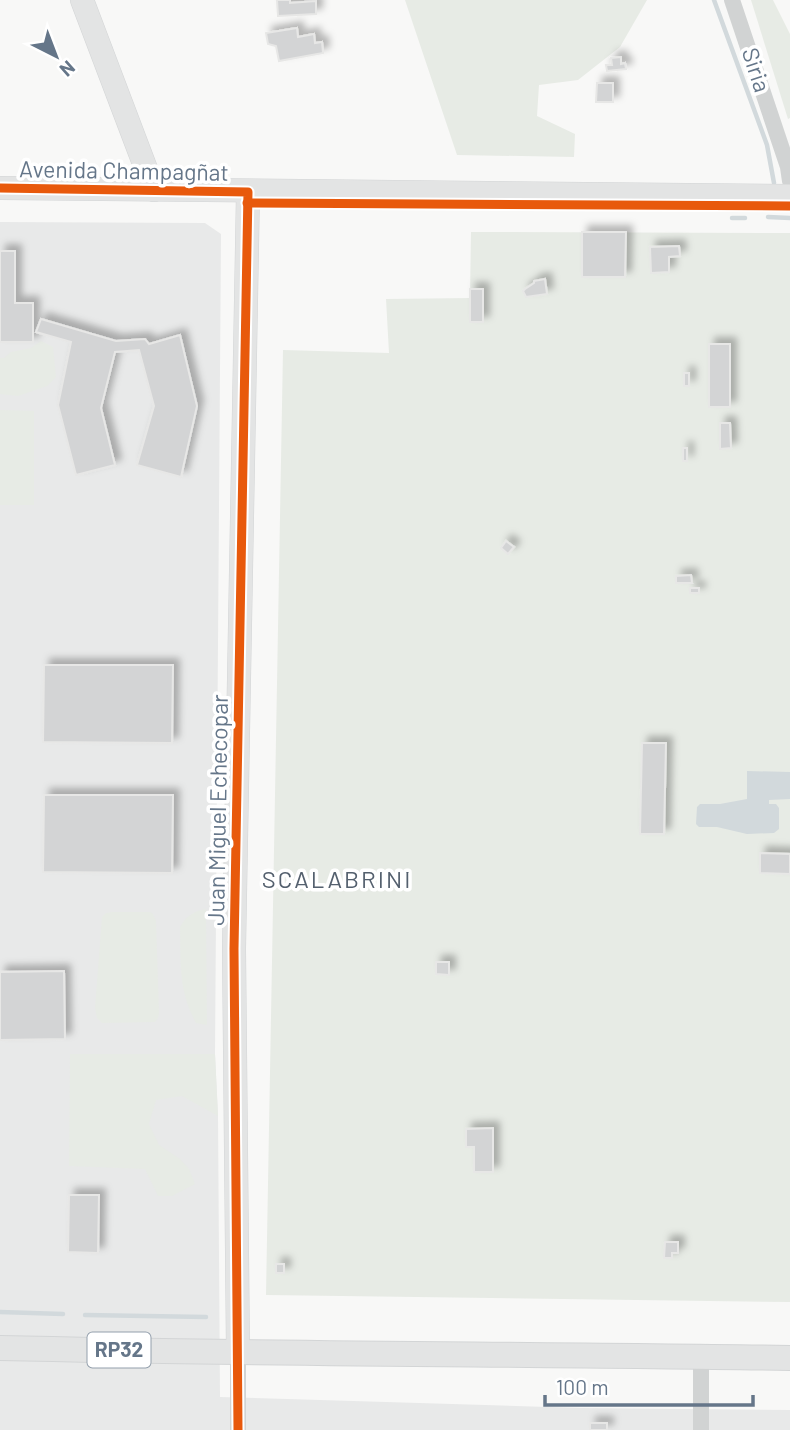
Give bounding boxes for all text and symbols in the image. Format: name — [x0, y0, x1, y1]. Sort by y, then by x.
north arrow — [21, 21, 91, 91]
street label: Siria — [737, 44, 777, 96]
text: N — [55, 56, 80, 82]
street label: Avenida Champagñat — [19, 154, 229, 186]
street label: Juan Miguel Echecopar — [201, 694, 233, 926]
district label: SCALABRINI — [262, 864, 412, 893]
road number: RP32 — [88, 1332, 150, 1368]
scale bar — [545, 1364, 753, 1408]
text: 100 m — [556, 1374, 609, 1399]

